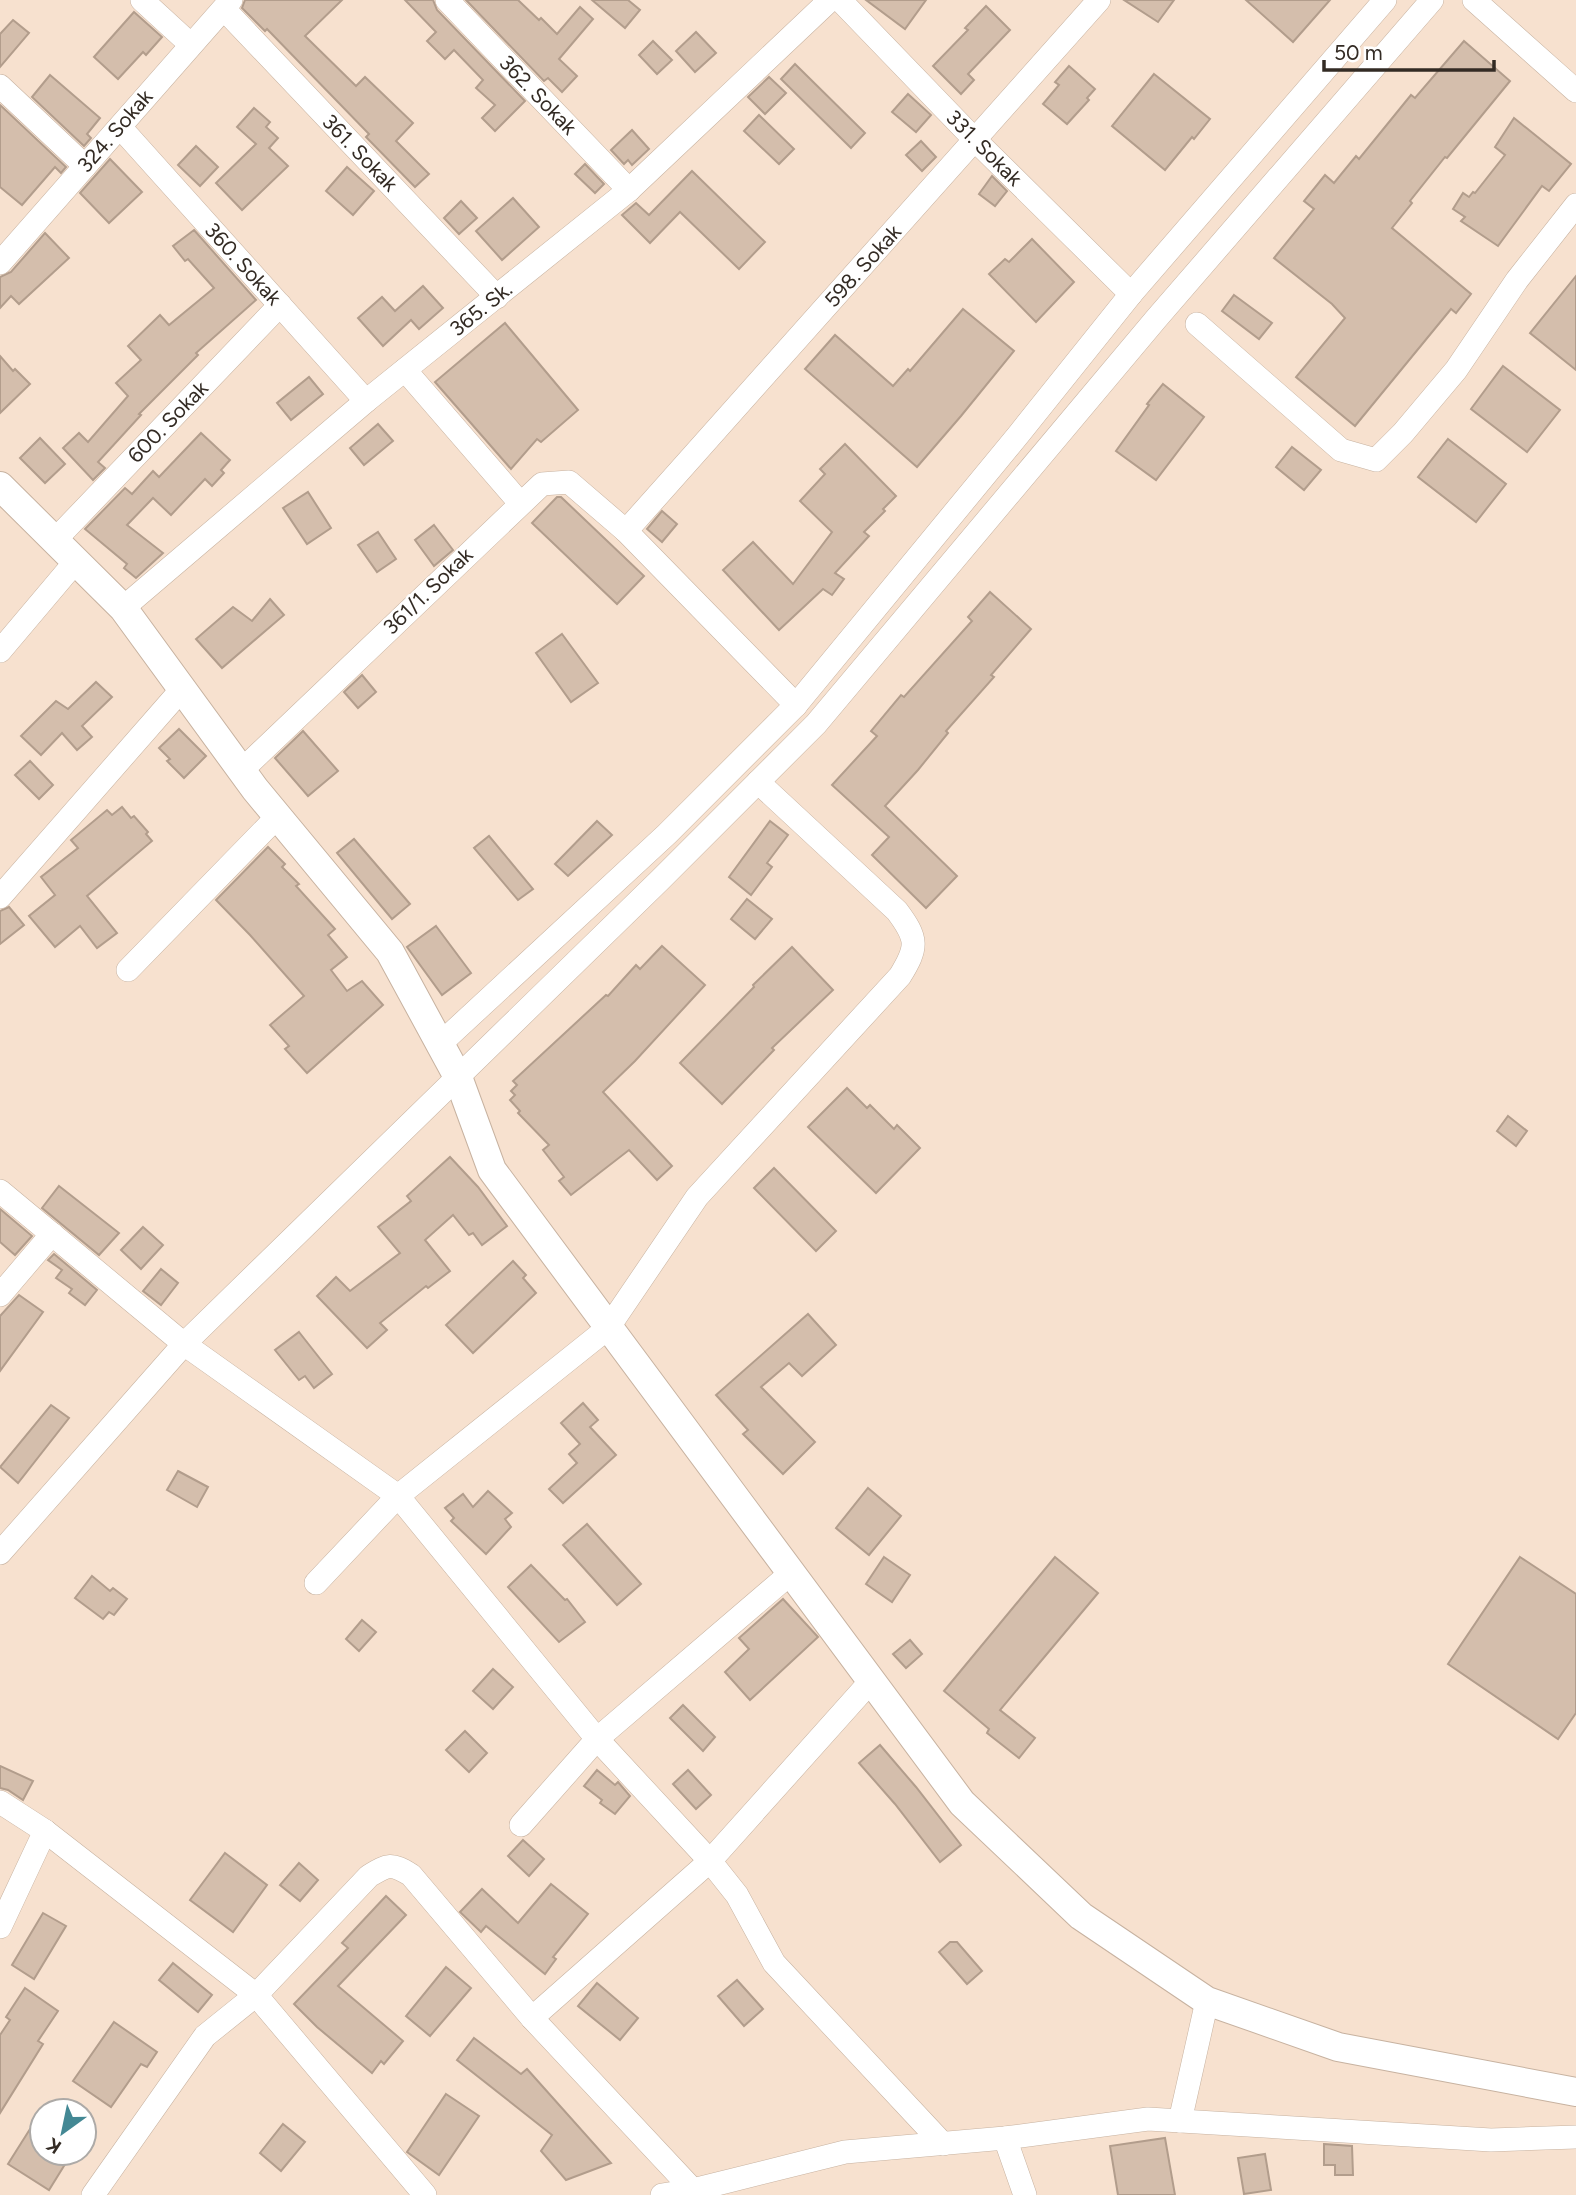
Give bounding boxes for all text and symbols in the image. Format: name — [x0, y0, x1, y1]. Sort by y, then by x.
scale bar — [1324, 28, 1494, 72]
text: 50 m — [1334, 40, 1383, 65]
street label: 362. Sokak — [494, 50, 583, 140]
street label: 324. Sokak — [72, 83, 158, 177]
street label: 331. Sokak — [941, 105, 1028, 191]
street label: 361. Sokak — [318, 109, 404, 197]
street label: 360. Sokak — [200, 217, 287, 311]
street label: 598. Sokak — [819, 219, 907, 312]
street label: 365. Sk. — [445, 276, 517, 341]
street label: 600. Sokak — [122, 375, 213, 468]
street label: 361/1. Sokak — [378, 541, 478, 639]
north arrow — [28, 2097, 98, 2167]
text: K — [42, 2133, 66, 2159]

